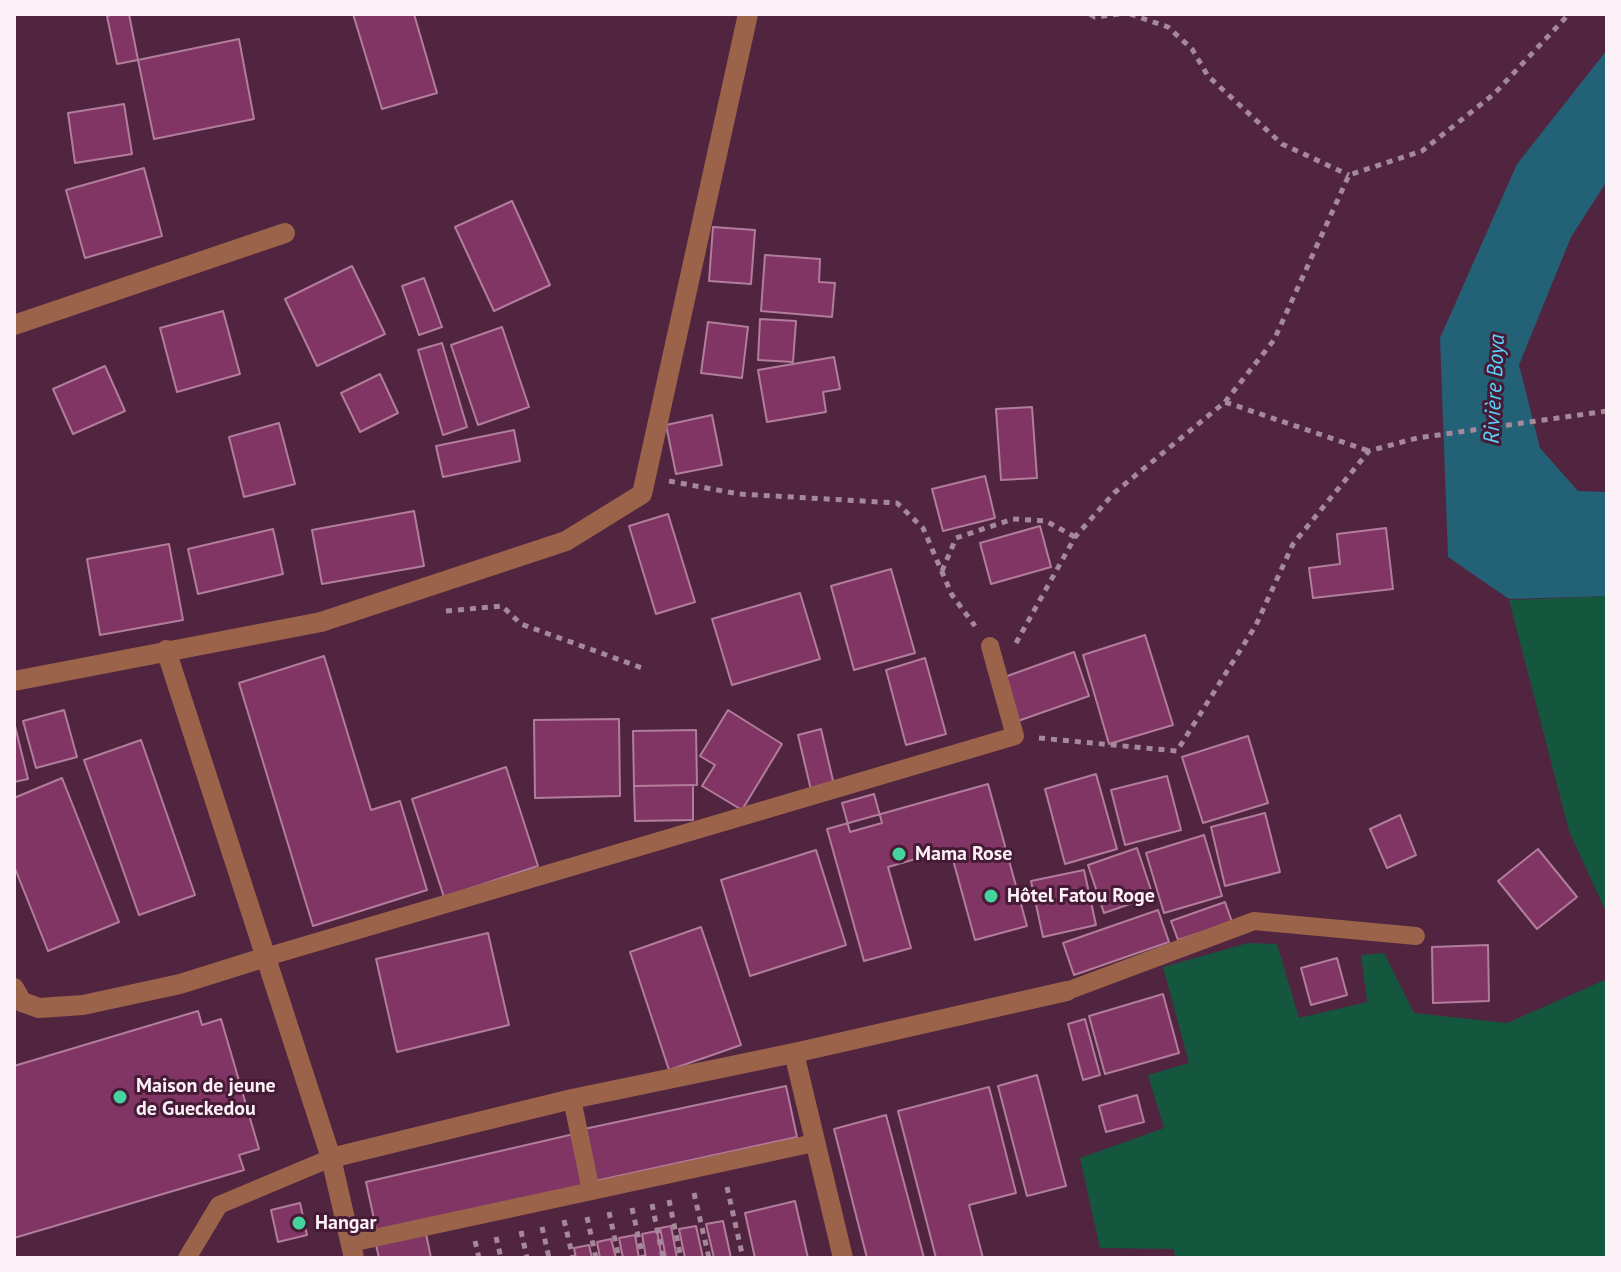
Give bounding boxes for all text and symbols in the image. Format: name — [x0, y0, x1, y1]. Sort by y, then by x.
water label: Rivière Boya — [1479, 334, 1511, 444]
place label: Mama Rose — [915, 842, 1012, 866]
marker: Mama Rose — [890, 845, 908, 863]
place label: Hôtel Fatou Roge — [1007, 884, 1155, 908]
marker: Hôtel Fatou Roge — [982, 887, 1000, 905]
place label: Maison de jeune de Gueckedou — [136, 1074, 276, 1121]
marker: Maison de jeune de Gueckedou — [111, 1088, 129, 1106]
place label: Hangar — [315, 1211, 376, 1235]
marker: Hangar — [290, 1214, 308, 1232]

